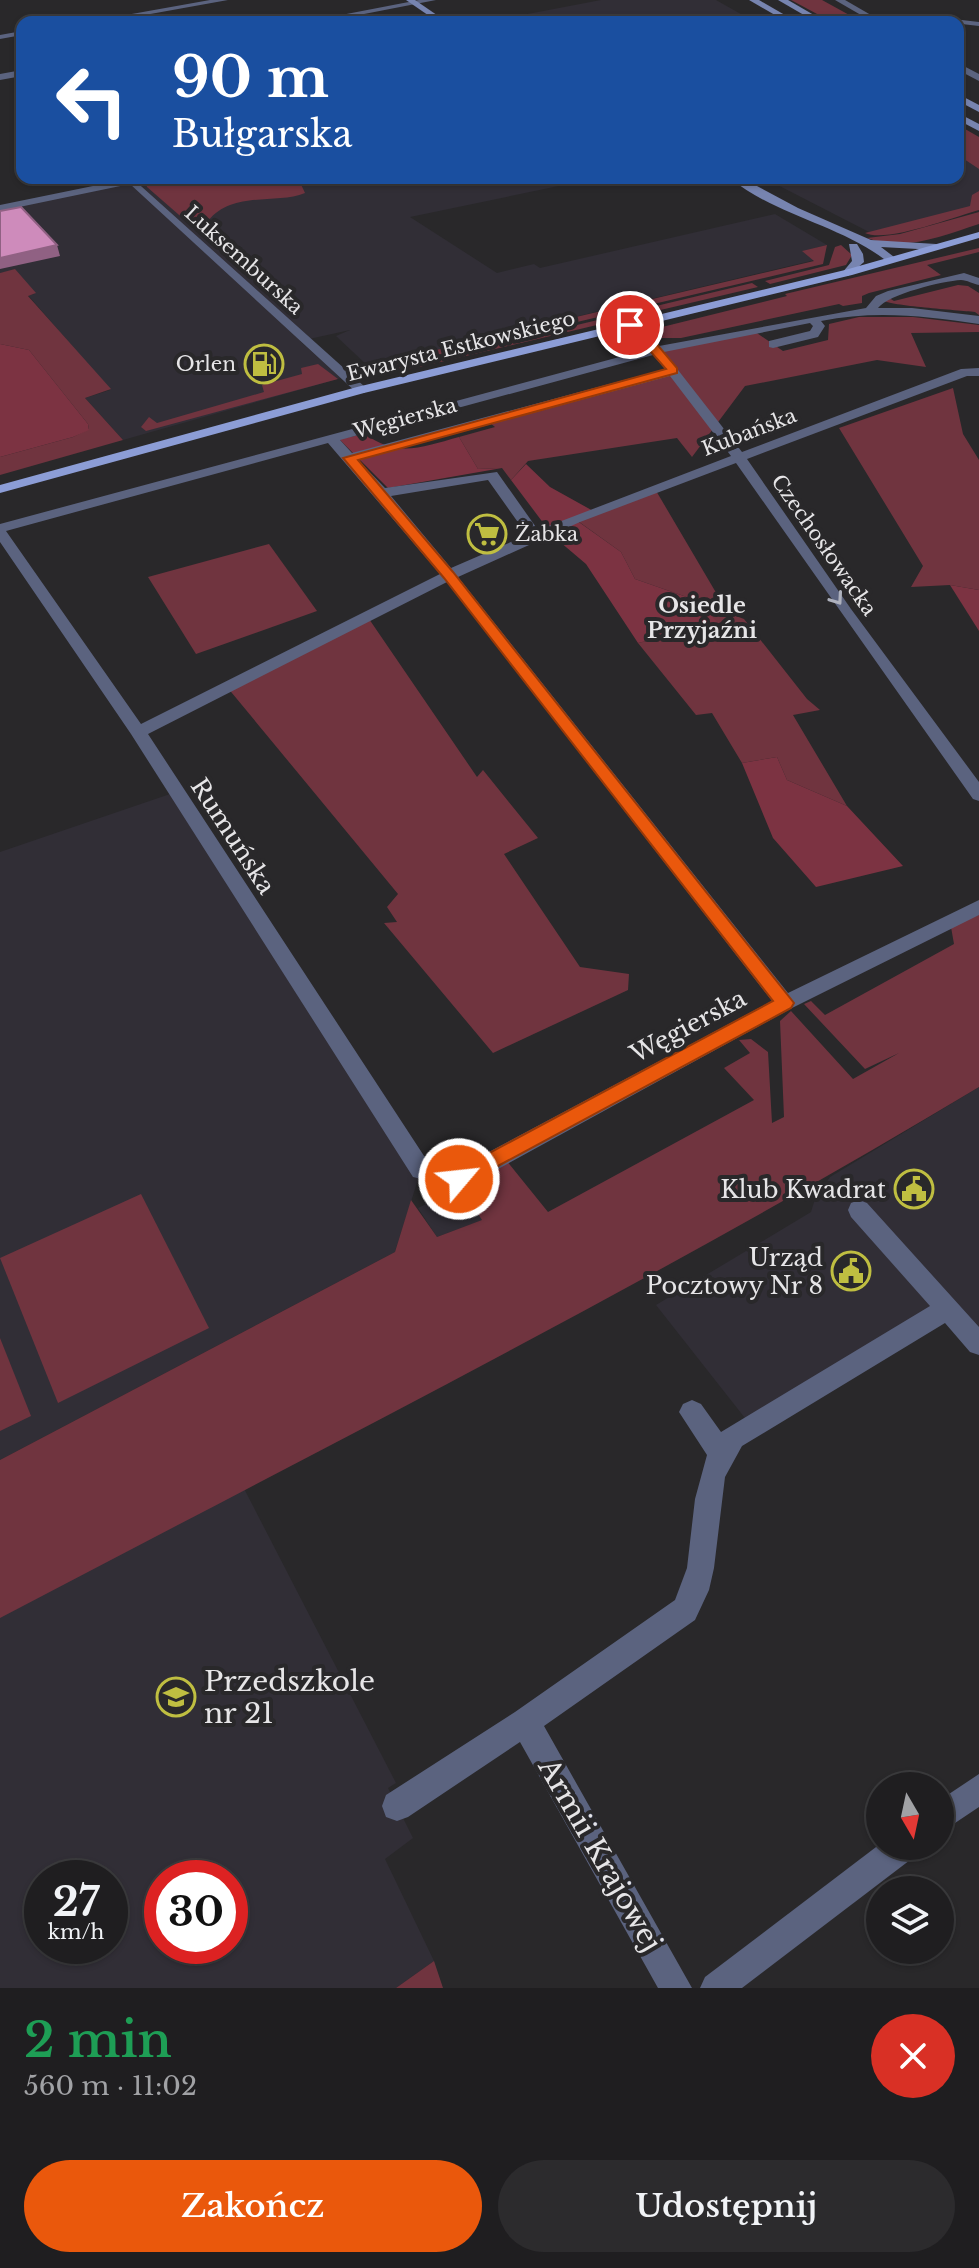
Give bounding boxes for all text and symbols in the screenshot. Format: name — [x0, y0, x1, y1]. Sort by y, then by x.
text: 90 m — [172, 43, 329, 112]
icon: left — [40, 48, 144, 152]
text: Bułgarska — [172, 112, 352, 157]
street label: Luksemburska — [180, 201, 309, 320]
pin — [596, 291, 664, 359]
icon: arrive — [608, 303, 652, 347]
street label: Ewarysta Estkowskiego — [344, 306, 578, 386]
fuel station icon: Orlen — [243, 343, 285, 385]
place label: Orlen — [176, 352, 236, 376]
street label: Węgierska — [350, 392, 460, 444]
street label: Kubańska — [698, 403, 800, 461]
street label: Czechosłowacka — [766, 470, 882, 621]
supermarket icon: Żabka — [466, 513, 508, 555]
place label: Żabka — [515, 521, 579, 546]
one-way arrow — [827, 591, 842, 605]
district label: Osiedle Przyjaźni — [647, 592, 757, 644]
street label: Rumuńska — [185, 773, 282, 900]
street label: Węgierska — [624, 983, 751, 1069]
position arrow — [417, 1137, 501, 1221]
public building icon: Klub Kwadrat — [893, 1168, 935, 1210]
place label: Klub Kwadrat — [720, 1175, 886, 1204]
place label: Urząd Pocztowy Nr 8 — [646, 1243, 823, 1300]
public building icon: Urząd Pocztowy Nr 8 — [830, 1250, 872, 1292]
place label: Przedszkole nr 21 — [204, 1664, 375, 1731]
school or university icon: Przedszkole nr 21 — [155, 1676, 197, 1718]
street label: Armii Krajowej — [530, 1751, 669, 1958]
north arrow — [866, 1772, 954, 1860]
map controls — [866, 1772, 954, 1964]
speed limit sign: 30 — [144, 1860, 248, 1964]
button: layers — [866, 1876, 954, 1964]
text: 27 — [53, 1877, 99, 1927]
text: km/h — [48, 1920, 104, 1944]
text: 2 min — [24, 2010, 172, 2070]
button: close — [871, 2014, 955, 2098]
text: 560 m · 11:02 — [24, 2070, 197, 2102]
button: Zakończ — [24, 2160, 482, 2252]
button: Udostępnij — [498, 2160, 955, 2252]

